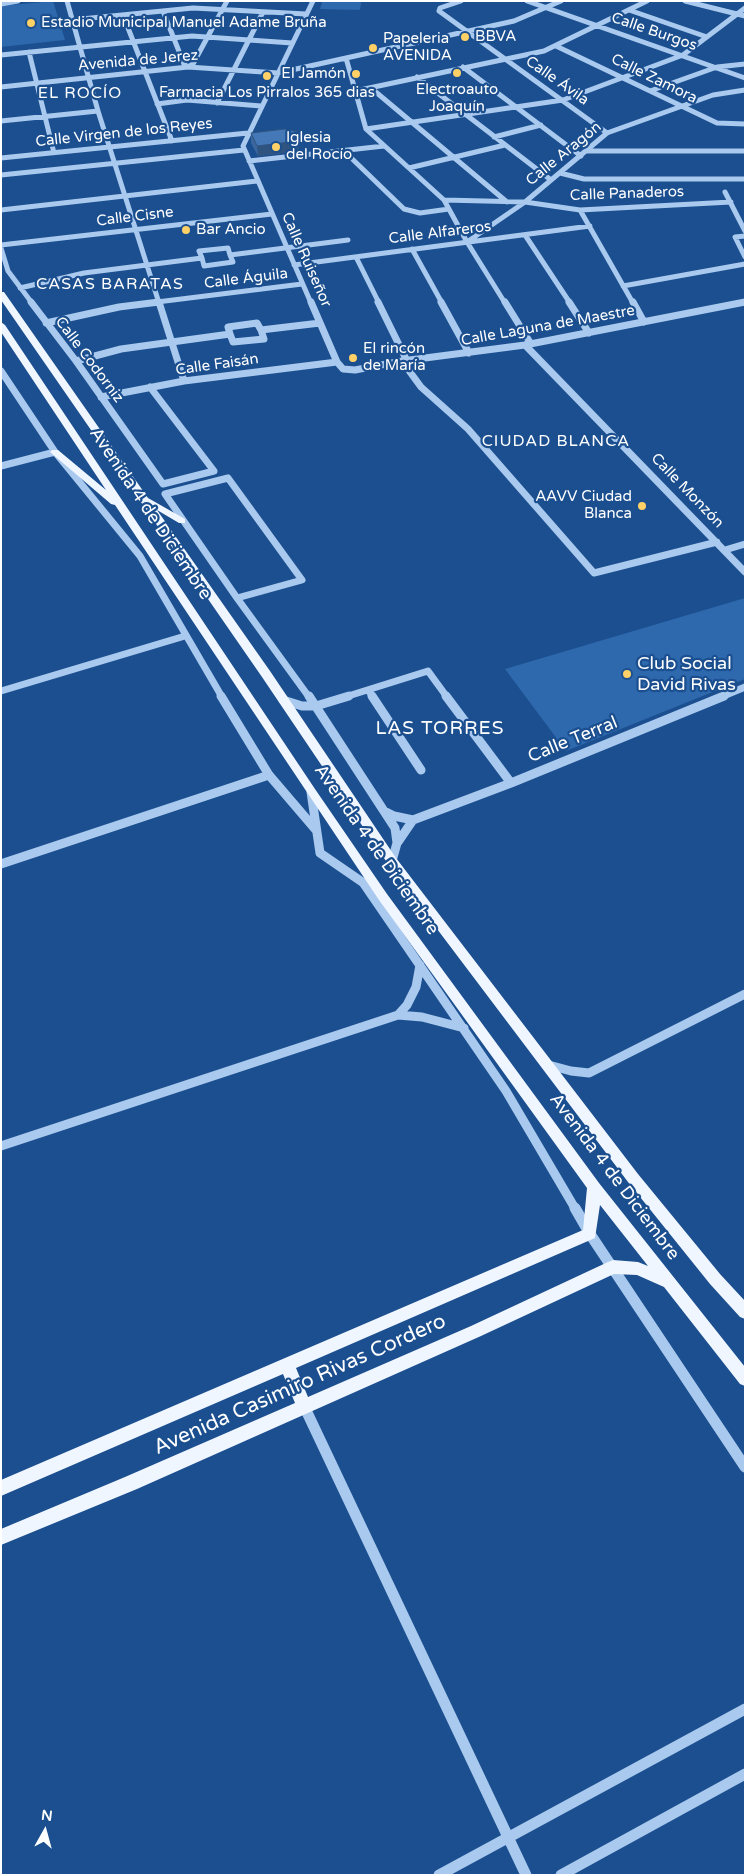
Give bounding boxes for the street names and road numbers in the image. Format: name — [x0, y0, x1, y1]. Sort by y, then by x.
street label: Calle Burgos — [609, 9, 699, 55]
street label: Avenida de Jerez — [77, 47, 199, 75]
street label: Calle Zamora — [608, 50, 700, 108]
street label: Calle Ávila — [522, 53, 592, 109]
street label: Calle Virgen de los Reyes — [35, 115, 213, 151]
street label: Calle Aragón — [523, 118, 605, 190]
street label: Calle Panaderos — [570, 183, 684, 205]
street label: Calle Cisne — [95, 203, 175, 231]
street label: Calle Ruiseñor — [277, 210, 335, 310]
street label: Calle Alfareros — [388, 218, 492, 248]
street label: Calle Águila — [203, 265, 289, 293]
street label: Calle Laguna de Maestre — [460, 302, 636, 350]
street label: Calle Codorniz — [51, 314, 127, 406]
street label: Calle Faisán — [174, 350, 260, 380]
street label: Avenida 4 de Diciembre — [84, 424, 216, 604]
street label: Calle Monzón — [647, 450, 727, 532]
street label: Calle Terral — [525, 712, 621, 768]
street label: Avenida 4 de Diciembre — [309, 761, 443, 939]
street label: Avenida 4 de Diciembre — [544, 1089, 684, 1265]
street label: Avenida Casimiro Rivas Cordero — [150, 1309, 450, 1461]

